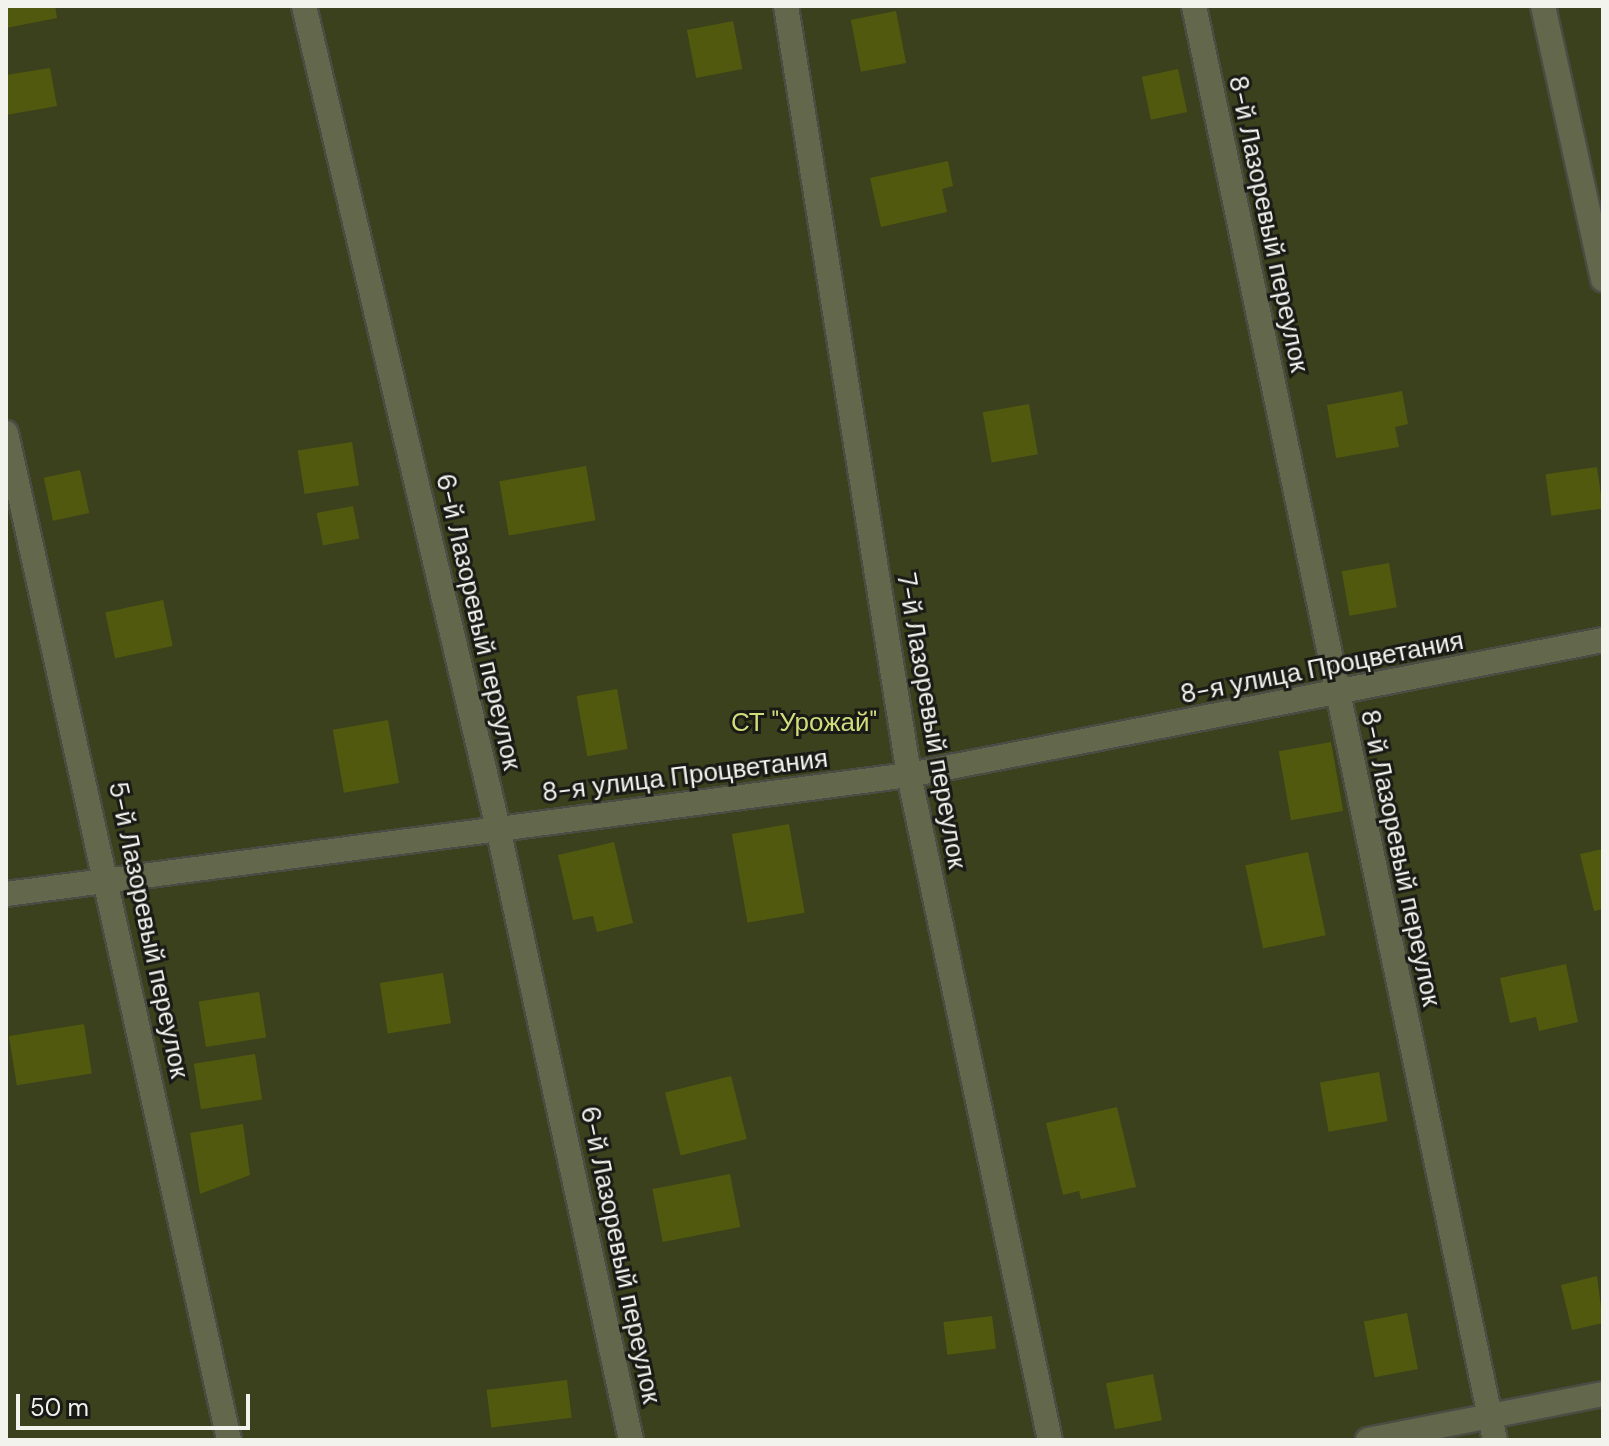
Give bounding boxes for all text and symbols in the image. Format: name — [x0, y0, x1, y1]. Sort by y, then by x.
street label: 8-й Лазоревый переулок — [1221, 73, 1315, 375]
street label: 6-й Лазоревый переулок — [429, 471, 527, 773]
street label: 7-й Лазоревый переулок — [890, 571, 972, 871]
street label: 8-я улица Процветания — [1178, 625, 1466, 711]
park label: СТ "Урожай" — [731, 707, 877, 739]
street label: 8-й Лазоревый переулок — [1353, 707, 1447, 1009]
street label: 8-я улица Процветания — [540, 743, 830, 809]
street label: 5-й Лазоревый переулок — [101, 779, 195, 1081]
street label: 6-й Лазоревый переулок — [573, 1104, 667, 1406]
scale bar — [20, 1378, 254, 1428]
text: 50 m — [30, 1392, 89, 1423]

